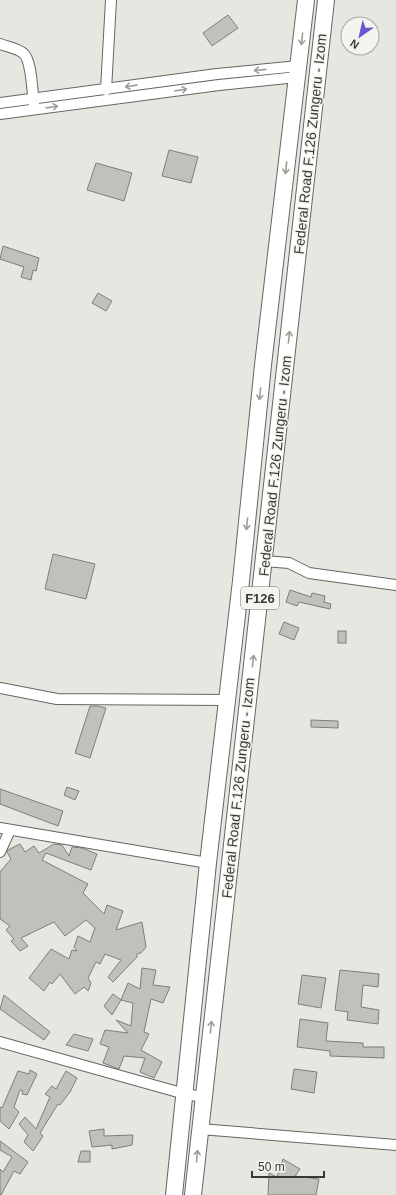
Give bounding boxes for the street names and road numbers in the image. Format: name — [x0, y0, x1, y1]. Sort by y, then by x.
street label: Federal Road F.126 Zungeru - Izom — [290, 33, 330, 255]
street label: Federal Road F.126 Zungeru - Izom — [255, 355, 295, 577]
road number: F126 — [241, 587, 279, 609]
street label: Federal Road F.126 Zungeru - Izom — [218, 677, 258, 899]

